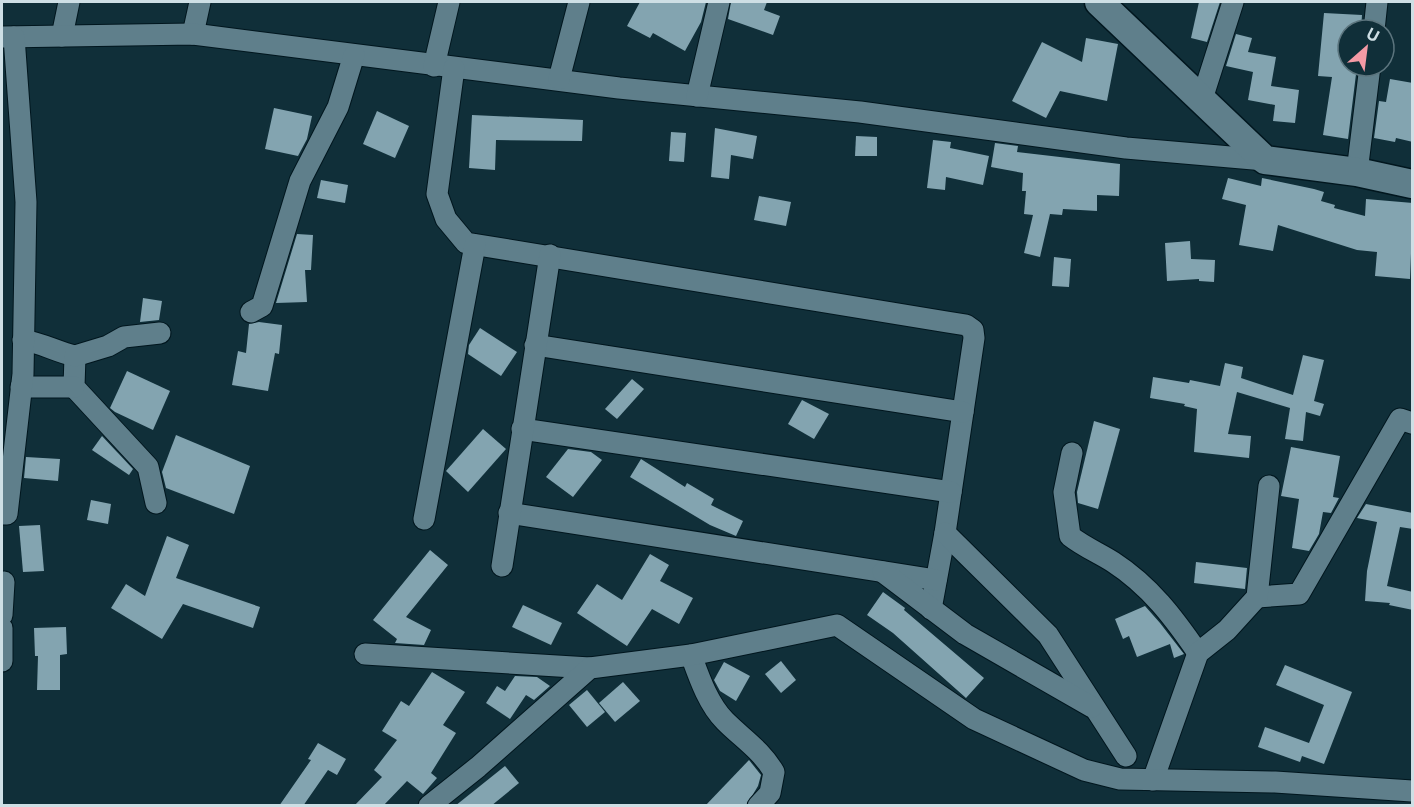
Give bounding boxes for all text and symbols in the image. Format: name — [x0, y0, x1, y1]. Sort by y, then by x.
north arrow — [1336, 18, 1396, 78]
text: U — [1363, 23, 1383, 46]

